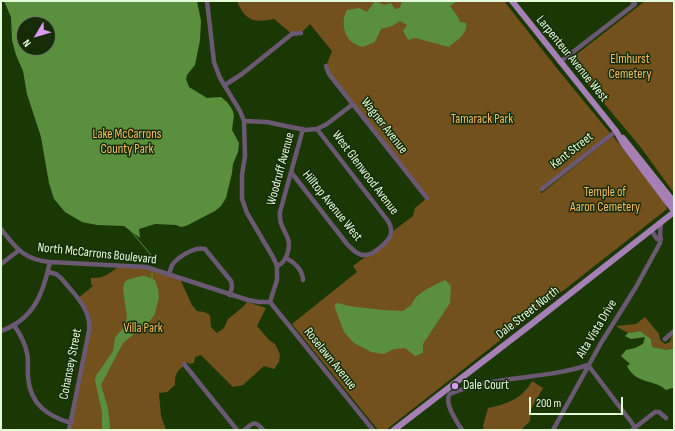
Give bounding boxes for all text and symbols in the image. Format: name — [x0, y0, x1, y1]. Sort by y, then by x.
street label: Larpenteur Avenue West — [533, 13, 611, 105]
north arrow — [16, 16, 56, 56]
text: N — [20, 37, 34, 49]
park label: Elmhurst Cemetery — [609, 52, 651, 83]
street label: Wagner Avenue — [357, 95, 411, 157]
park label: Tamarack Park — [451, 112, 513, 128]
park label: Lake McCarrons County Park — [93, 127, 161, 158]
street label: West Glenwood Avenue — [328, 128, 402, 218]
street label: Kent Street — [547, 129, 597, 173]
street label: Woodruff Avenue — [264, 131, 298, 207]
street label: Hilltop Avenue West — [299, 167, 365, 245]
park label: Temple of Aaron Cemetery — [570, 185, 640, 216]
street label: North McCarrons Boulevard — [37, 240, 157, 268]
street label: Dale Street North — [493, 283, 563, 343]
street label: Alta Vista Drive — [573, 297, 621, 361]
park label: Villa Park — [123, 321, 163, 337]
street label: Roselawn Avenue — [300, 325, 360, 393]
street label: Cohansey Street — [56, 327, 86, 401]
place label: Dale Court — [463, 378, 509, 394]
marker: Dale Court — [450, 381, 460, 391]
scale bar — [531, 389, 625, 415]
text: 200 m — [536, 396, 561, 411]

